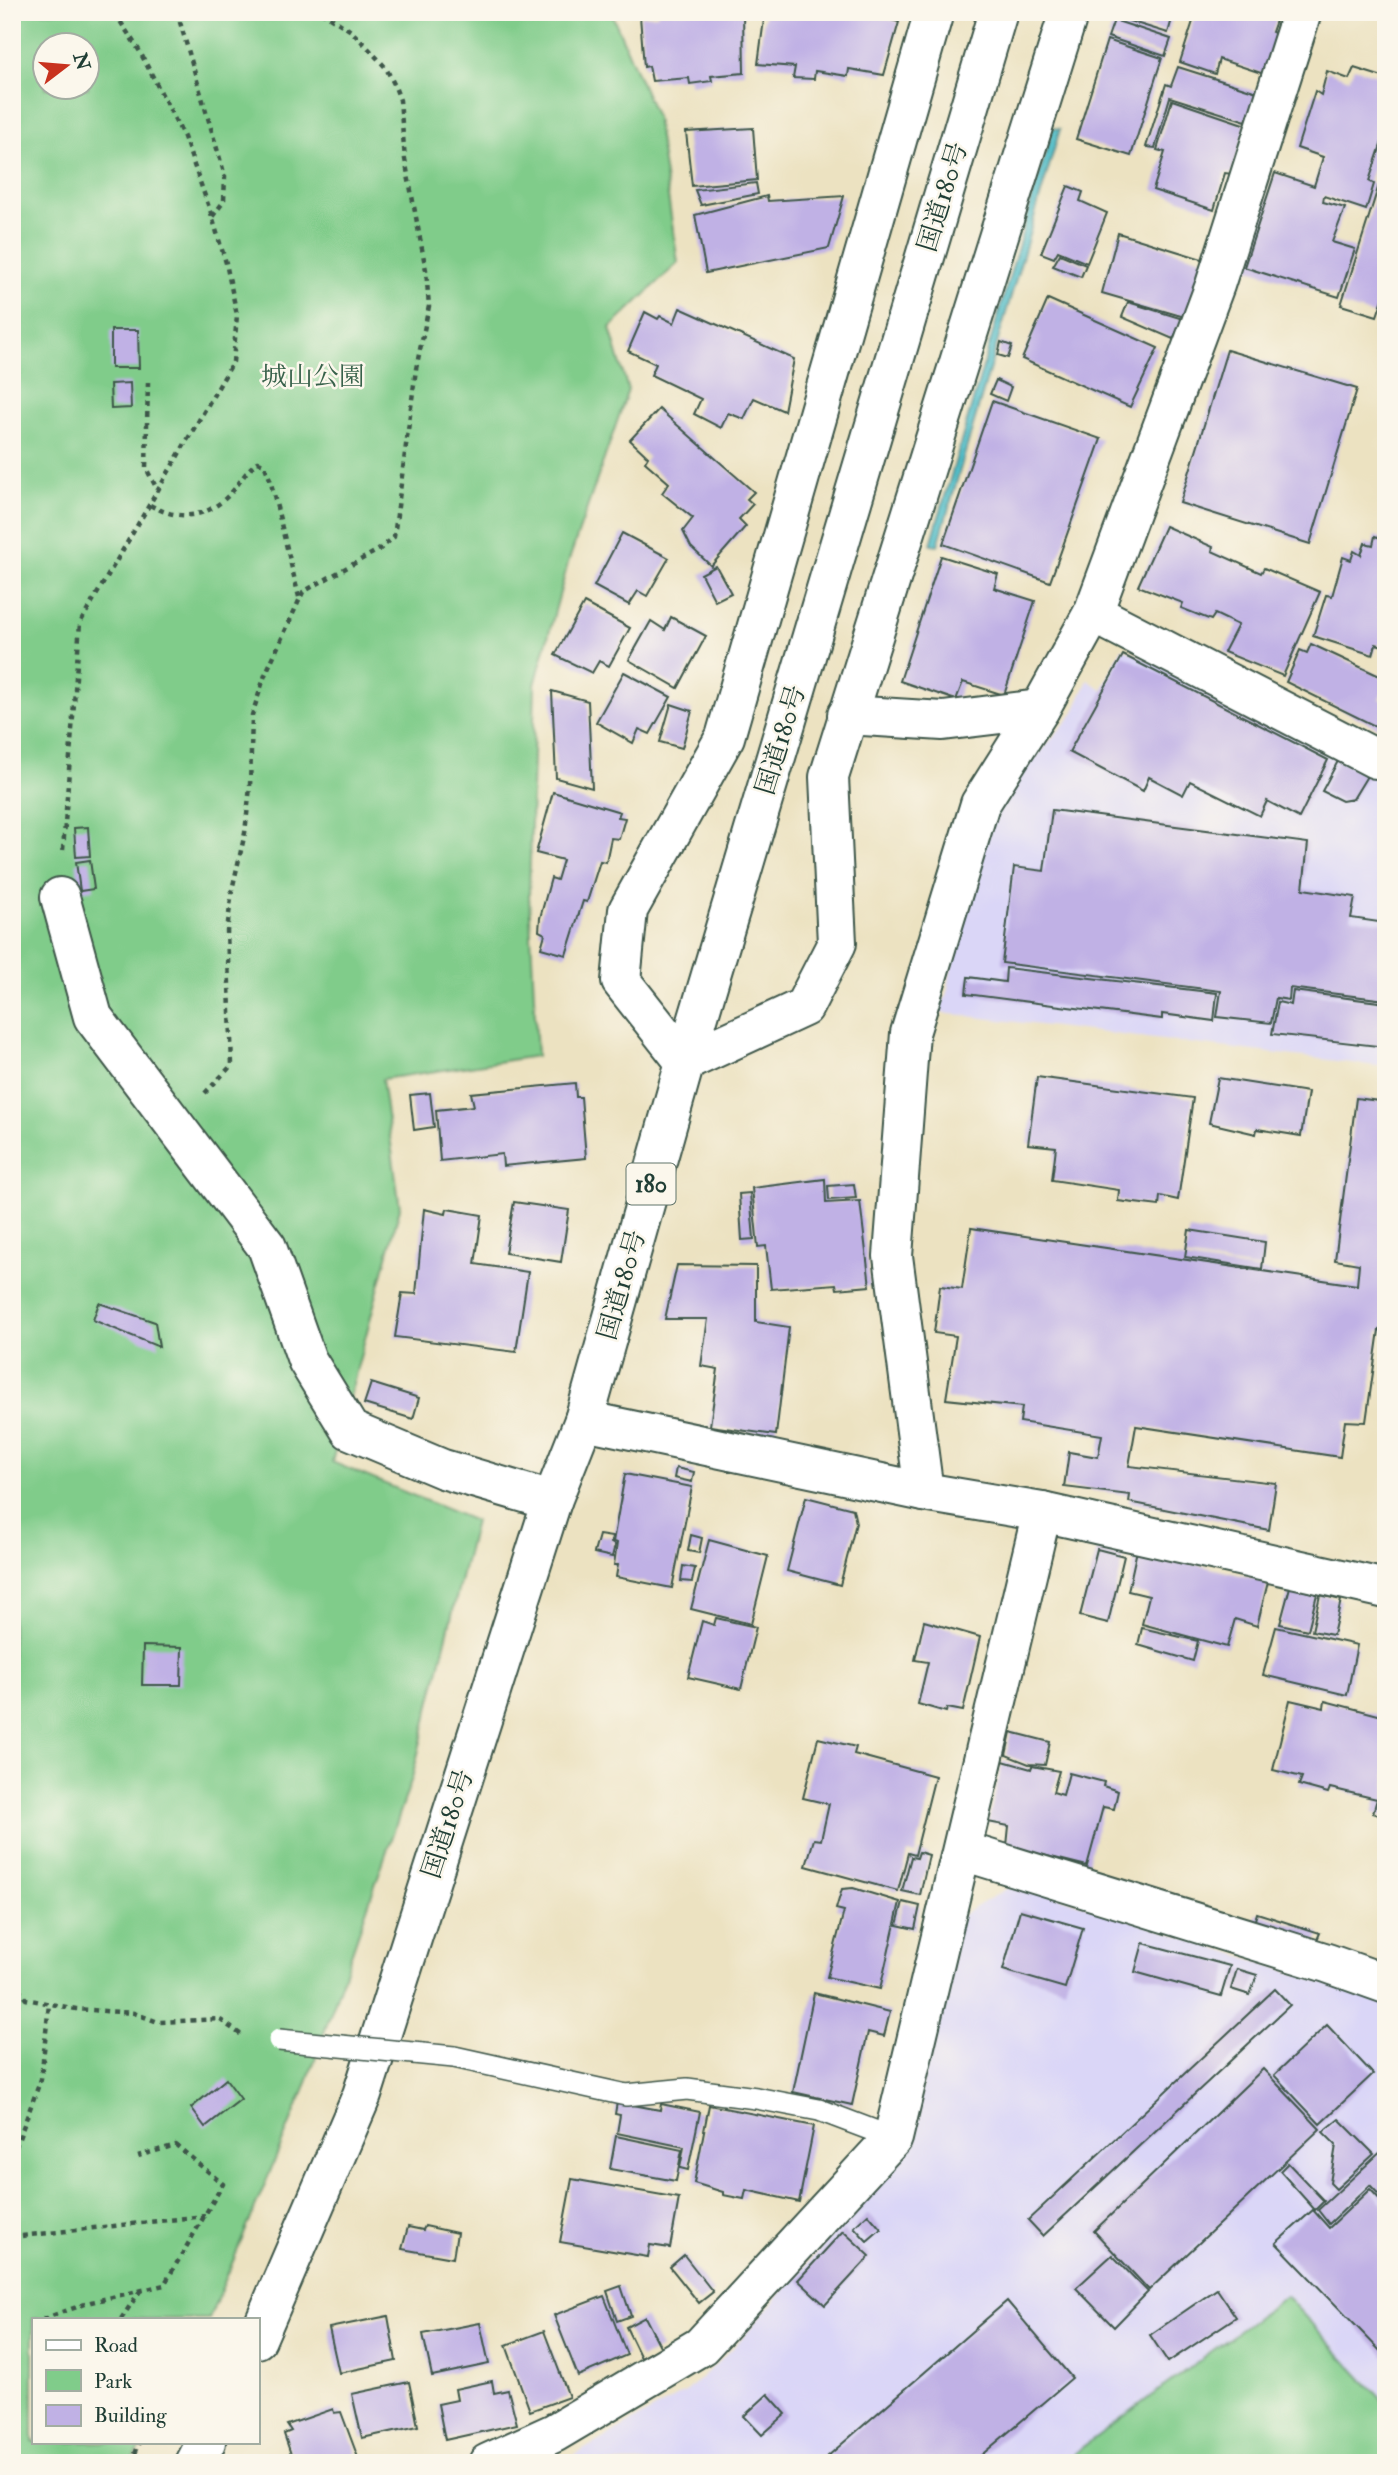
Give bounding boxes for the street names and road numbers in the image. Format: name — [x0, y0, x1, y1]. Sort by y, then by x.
street label: 国道180号 — [911, 138, 975, 256]
street label: 国道180号 — [749, 681, 813, 799]
road number: 180 — [626, 1164, 676, 1204]
street label: 国道180号 — [591, 1226, 653, 1344]
street label: 国道180号 — [415, 1765, 481, 1883]

